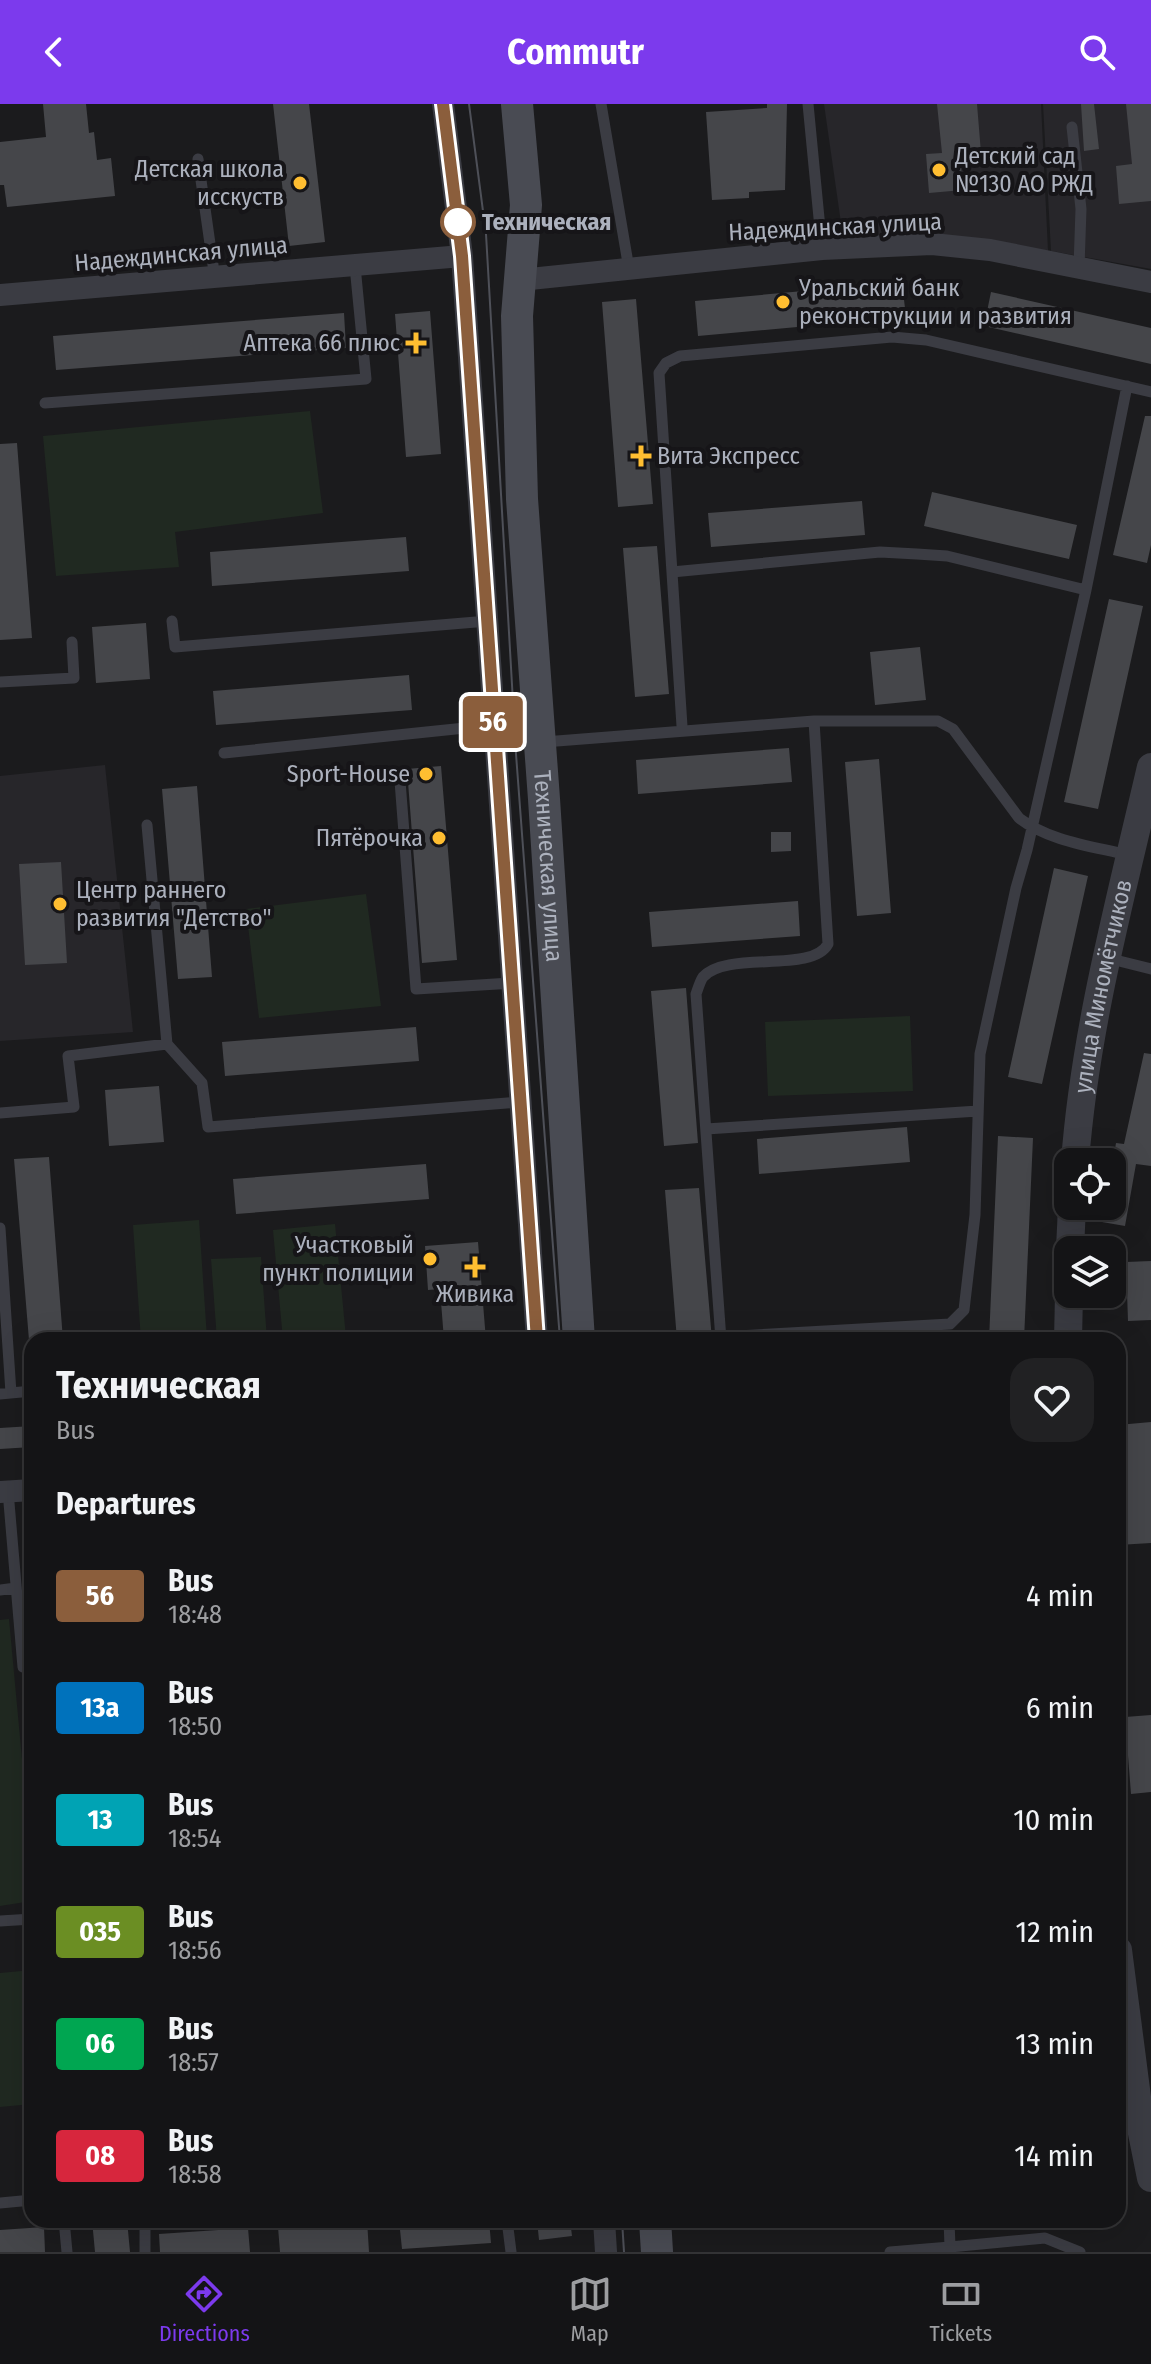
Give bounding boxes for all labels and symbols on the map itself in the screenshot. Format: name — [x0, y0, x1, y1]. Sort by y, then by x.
place label: Детский сад №130 АО РЖД — [954, 142, 1093, 198]
place label: Детская школа исскуств — [134, 155, 284, 211]
marker: Детский сад №130 АО РЖД — [930, 161, 948, 179]
marker: Детская школа исскуств — [291, 174, 309, 192]
marker: Техническая — [441, 205, 475, 239]
street label: Надеждинская улица — [728, 207, 942, 247]
place label: Техническая — [482, 208, 611, 236]
street label: Надеждинская улица — [73, 231, 289, 277]
place label: Уральский банк реконструкции и развития — [798, 274, 1072, 330]
marker: Уральский банк реконструкции и развития — [774, 293, 792, 311]
place label: Аптека 66 плюс — [244, 329, 400, 357]
marker: Аптека 66 плюс — [407, 334, 425, 352]
place label: Вита Экспресс — [657, 442, 800, 470]
marker: Вита Экспресс — [632, 447, 650, 465]
line badge: 56 — [457, 696, 529, 748]
place label: Sport-House — [287, 760, 410, 788]
marker: Sport-House — [417, 765, 435, 783]
street label: Техническая улица — [528, 769, 569, 963]
place label: Пятёрочка — [316, 824, 423, 852]
marker: Пятёрочка — [430, 829, 448, 847]
place label: Центр раннего развития "Детство" — [76, 876, 272, 932]
street label: улица Миномётчиков — [1068, 877, 1138, 1095]
marker: Центр раннего развития "Детство" — [51, 895, 69, 913]
place label: Участковый пункт полиции — [262, 1231, 414, 1287]
marker: Участковый пункт полиции — [421, 1250, 439, 1268]
marker: Живика — [466, 1258, 484, 1276]
place label: Живика — [436, 1280, 514, 1308]

